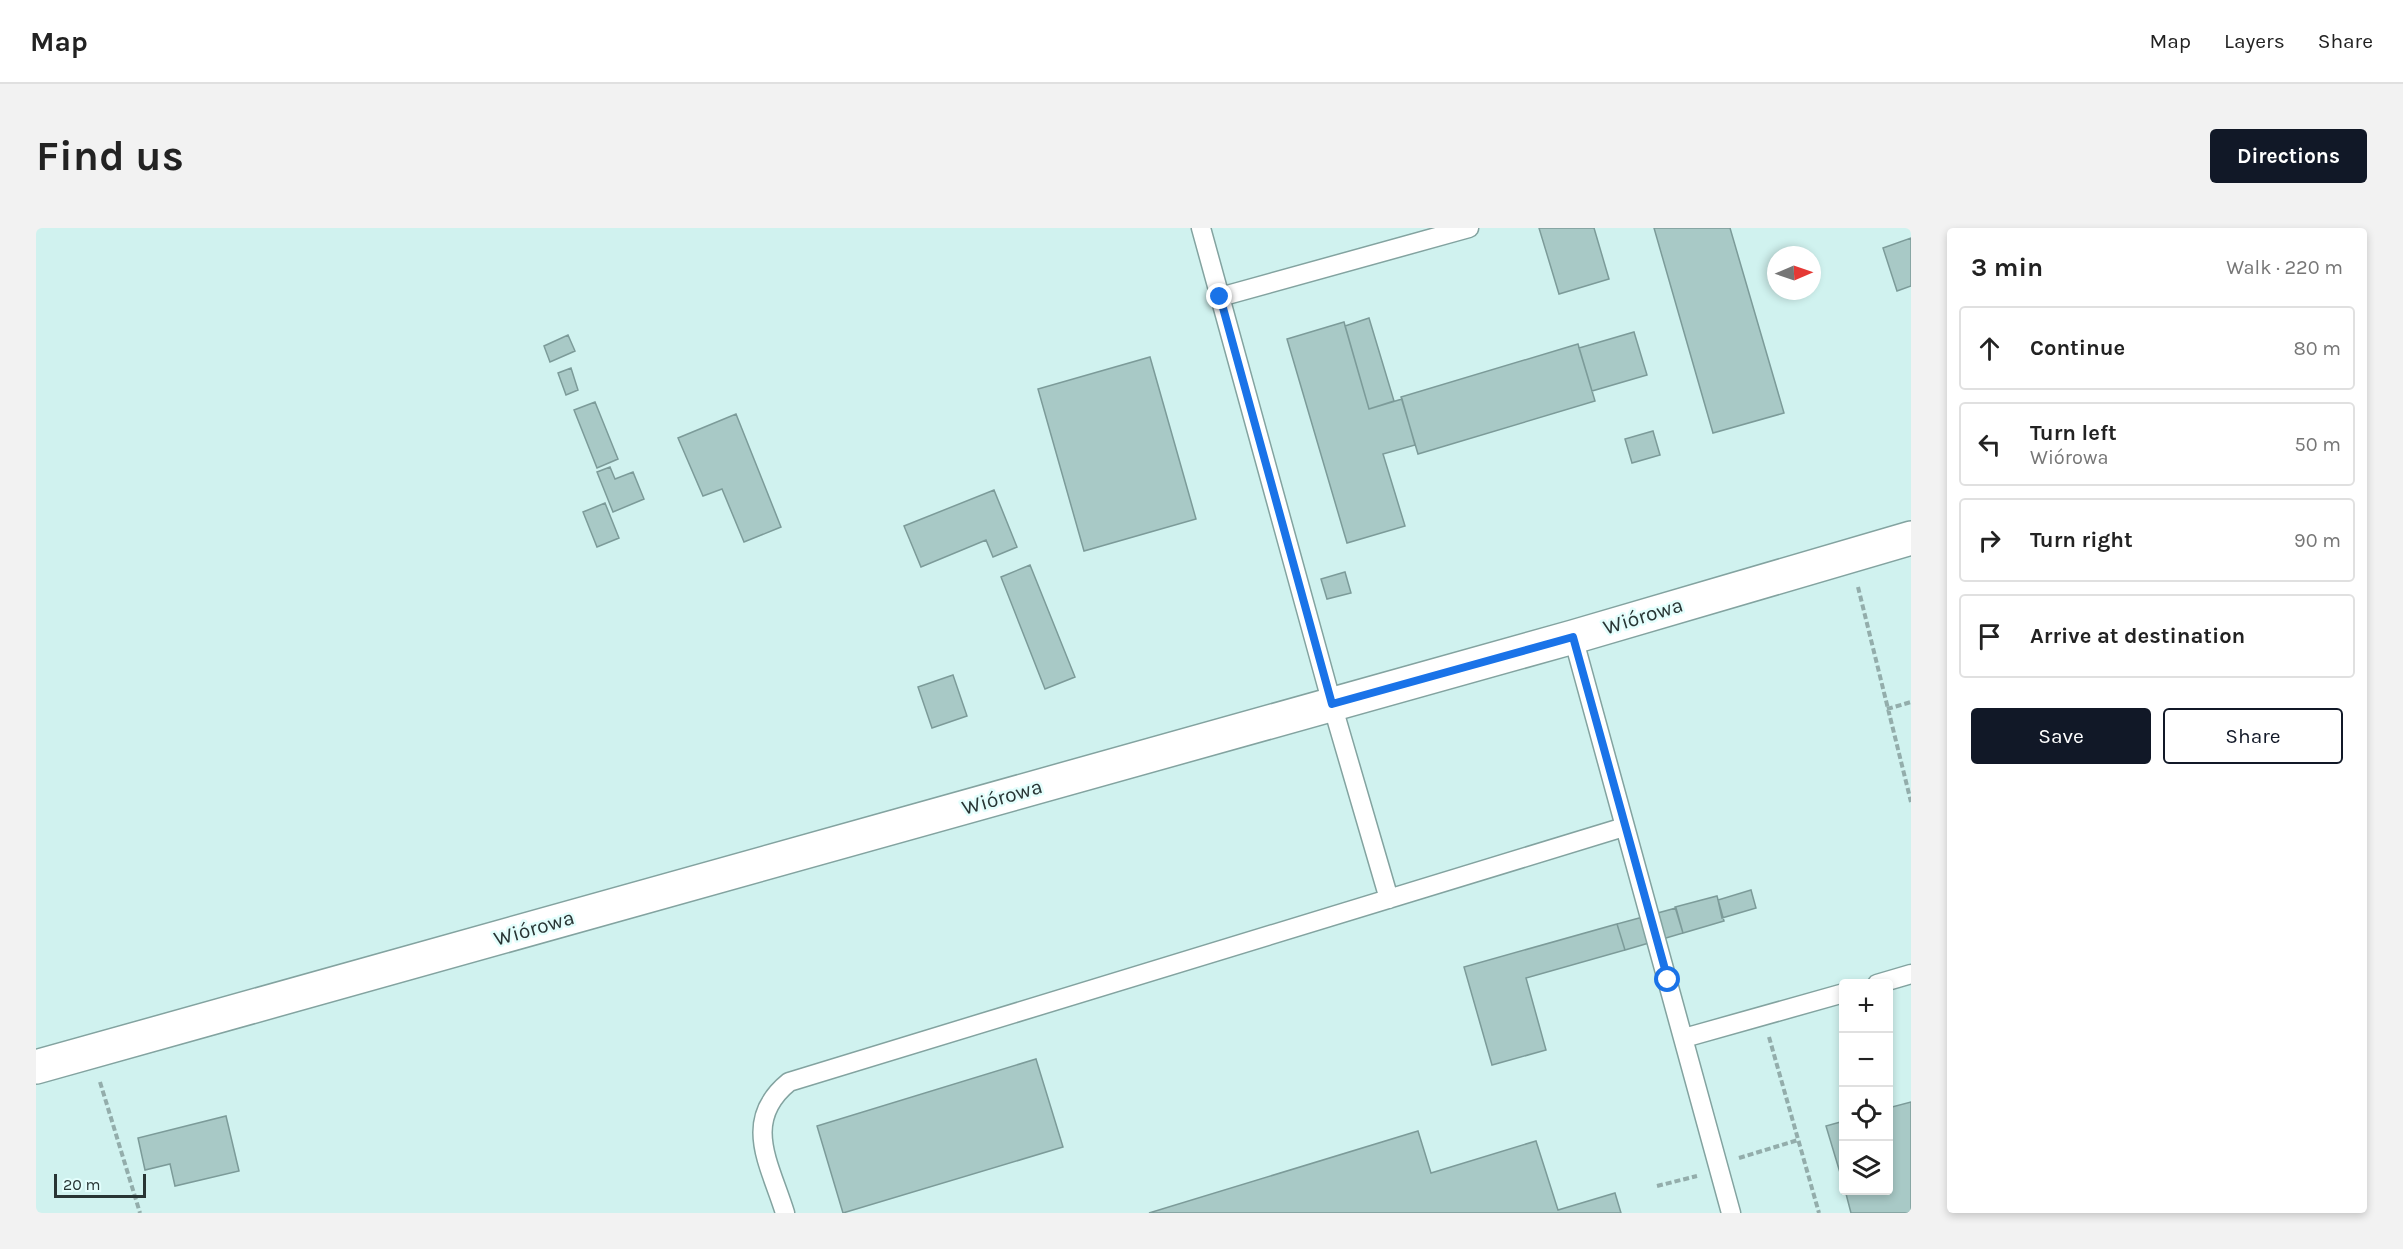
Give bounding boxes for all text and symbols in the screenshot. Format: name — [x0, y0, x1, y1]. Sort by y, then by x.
text: Map — [30, 25, 88, 58]
text: Map — [2149, 29, 2191, 53]
text: Layers — [2224, 29, 2285, 53]
text: Share — [2318, 29, 2373, 53]
button: Directions — [2210, 129, 2367, 183]
text: Find us — [36, 131, 184, 181]
north arrow — [1767, 246, 1821, 300]
text: 3 min — [1971, 252, 2043, 283]
text: Walk · 220 m — [2226, 256, 2343, 279]
route end — [1206, 283, 1232, 309]
icon: ahead — [1973, 332, 2006, 365]
text: Continue — [2030, 335, 2125, 361]
text: 80 m — [2293, 337, 2341, 360]
text: Turn left — [2030, 420, 2117, 446]
icon: left — [1973, 428, 2006, 461]
text: 50 m — [2294, 433, 2341, 456]
text: Wiórowa — [2030, 446, 2108, 469]
icon: right — [1973, 524, 2006, 557]
text: Turn right — [2030, 527, 2133, 553]
text: 90 m — [2294, 529, 2341, 552]
street label: Wiórowa — [1600, 592, 1686, 640]
icon: arrive — [1973, 620, 2006, 653]
text: Arrive at destination — [2030, 623, 2245, 649]
button: Save — [1971, 708, 2151, 764]
button: Share — [2163, 708, 2343, 764]
street label: Wiórowa — [959, 774, 1045, 820]
street label: Wiórowa — [491, 905, 577, 951]
route start — [1654, 966, 1680, 992]
map controls — [1839, 979, 1893, 1195]
button: + — [1839, 979, 1893, 1033]
button: − — [1839, 1033, 1893, 1087]
button: locate — [1839, 1087, 1893, 1141]
button: layers — [1839, 1141, 1893, 1195]
scale bar — [54, 1171, 146, 1198]
text: 20 m — [63, 1175, 101, 1194]

